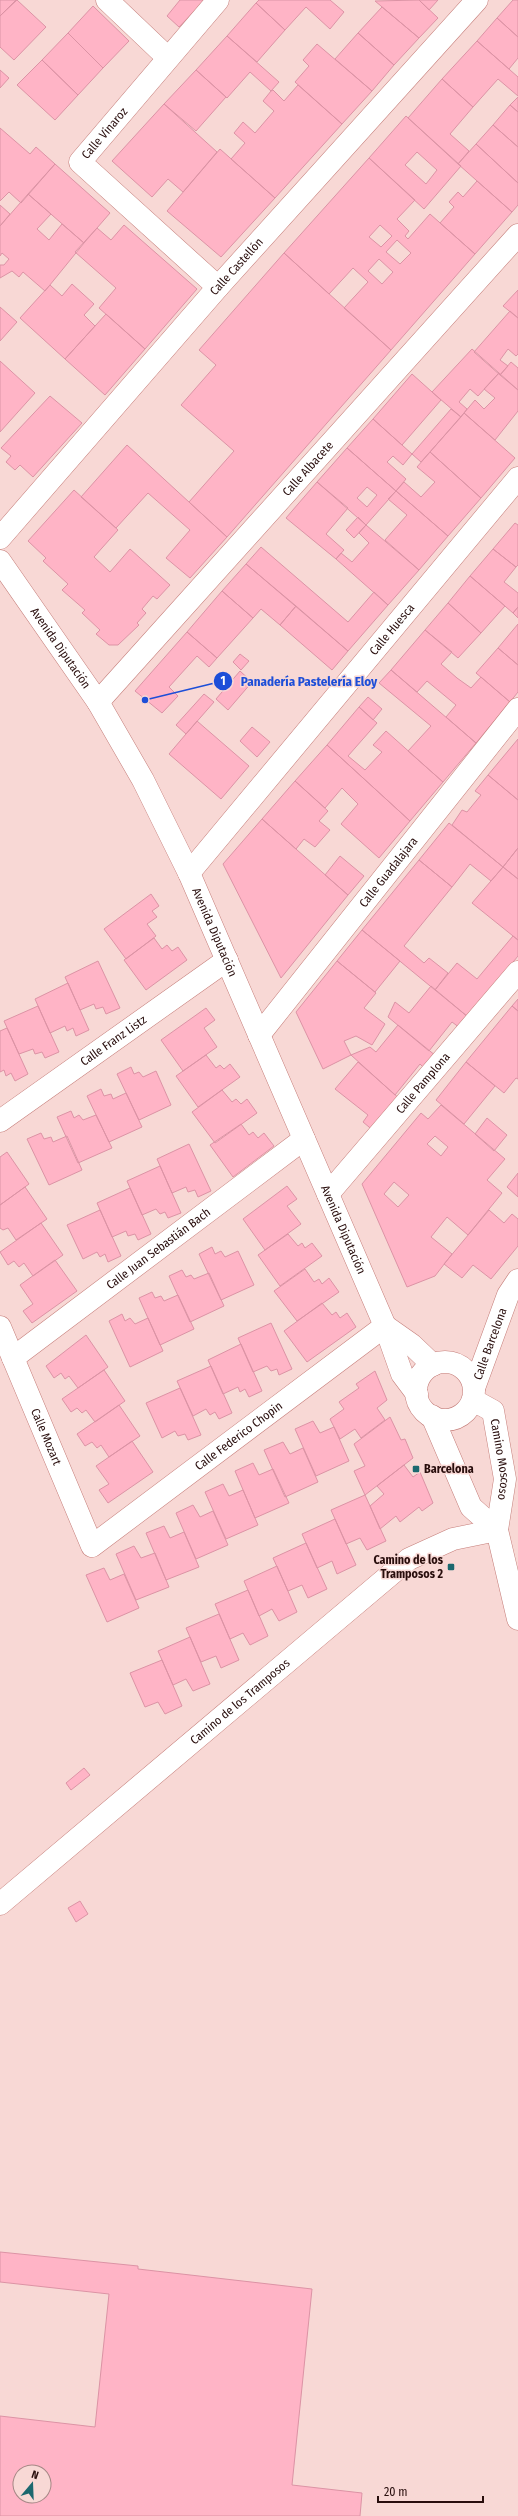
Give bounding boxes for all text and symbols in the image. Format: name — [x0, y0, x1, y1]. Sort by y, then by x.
street label: Calle Vinaroz — [79, 105, 130, 162]
street label: Calle Castellón — [207, 235, 266, 298]
street label: Calle Albacete — [280, 438, 336, 499]
street label: Calle Huesca — [367, 601, 417, 658]
street label: Avenida Diputación — [28, 605, 93, 691]
callout: Panadería Pastelería Eloy — [213, 668, 386, 693]
text: 1 — [220, 674, 226, 688]
text: Panadería Pastelería Eloy — [241, 674, 378, 689]
street label: Calle Guadalajara — [356, 834, 421, 910]
street label: Avenida Diputación — [189, 886, 240, 979]
street label: Calle Franz Listz — [78, 1012, 149, 1069]
street label: Calle Pamplona — [393, 1050, 453, 1116]
street label: Avenida Diputación — [318, 1183, 369, 1276]
street label: Calle Juan Sebastián Bach — [104, 1205, 213, 1292]
street label: Calle Barcelona — [471, 1306, 510, 1382]
street label: Calle Federico Chopin — [192, 1399, 285, 1473]
street label: Calle Mozart — [28, 1406, 64, 1467]
street label: Camino Moscoso — [488, 1418, 512, 1501]
place label: Barcelona — [424, 1462, 474, 1476]
marker: Barcelona — [411, 1464, 421, 1474]
place label: Camino de los Tramposos 2 — [373, 1553, 444, 1581]
marker: Camino de los Tramposos 2 — [446, 1562, 456, 1572]
street label: Camino de los Tramposos — [187, 1656, 293, 1747]
north arrow — [12, 2464, 52, 2504]
text: N — [30, 2468, 40, 2482]
scale bar — [378, 2478, 483, 2504]
text: 20 m — [384, 2485, 408, 2499]

